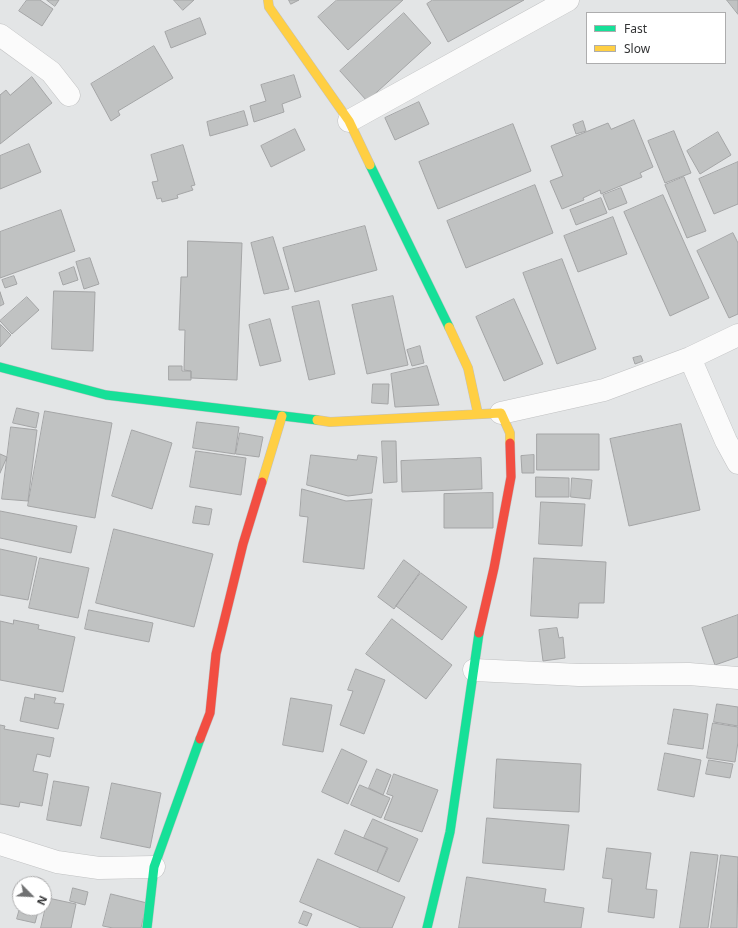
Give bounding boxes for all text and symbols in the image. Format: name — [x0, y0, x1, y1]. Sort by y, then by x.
legend — [586, 12, 726, 64]
text: Fast — [624, 20, 647, 37]
text: Slow — [624, 40, 650, 57]
north arrow — [12, 876, 52, 916]
text: N — [34, 894, 51, 908]

